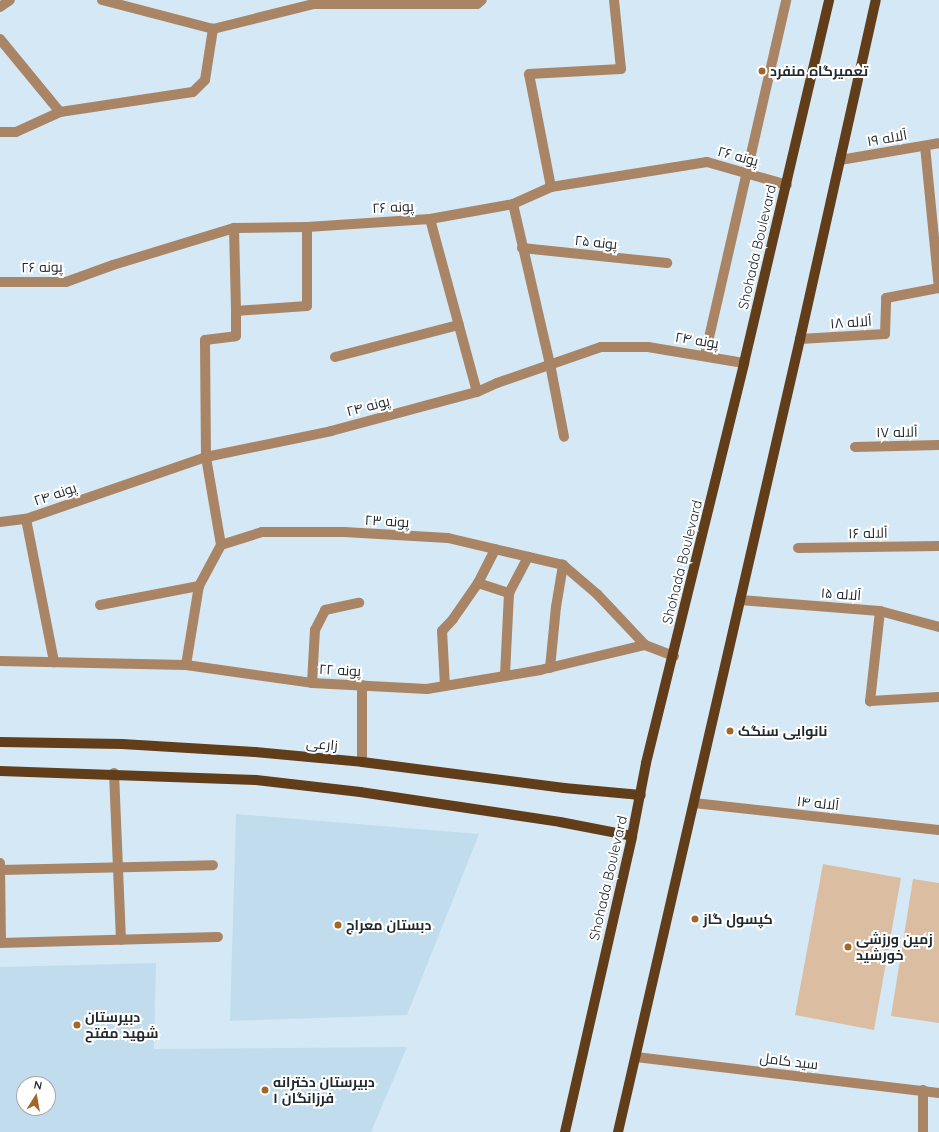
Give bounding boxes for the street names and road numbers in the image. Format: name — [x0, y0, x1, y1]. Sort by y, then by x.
street label: آلاله ۱۹ — [866, 126, 908, 150]
street label: پونه ۲۶ — [716, 143, 760, 169]
street label: Shohada Boulevard — [734, 183, 780, 311]
street label: پونه ۲۶ — [372, 198, 414, 216]
street label: پونه ۲۵ — [574, 231, 618, 253]
street label: پونه ۲۶ — [21, 258, 63, 276]
street label: آلاله ۱۸ — [830, 312, 872, 332]
street label: پونه ۲۴ — [674, 328, 720, 352]
street label: پونه ۲۴ — [345, 392, 391, 420]
street label: آلاله ۱۷ — [876, 423, 918, 441]
street label: پونه ۲۴ — [31, 479, 79, 509]
street label: Shohada Boulevard — [658, 498, 706, 626]
street label: پونه ۲۳ — [364, 511, 410, 531]
street label: آلاله ۱۶ — [848, 524, 888, 542]
street label: آلاله ۱۵ — [820, 584, 862, 604]
street label: پونه ۲۲ — [318, 661, 362, 679]
street label: زارعی — [305, 734, 339, 754]
street label: آلاله ۱۴ — [796, 792, 840, 814]
street label: Shohada Boulevard — [585, 814, 631, 942]
street label: سید کامل — [759, 1049, 819, 1073]

